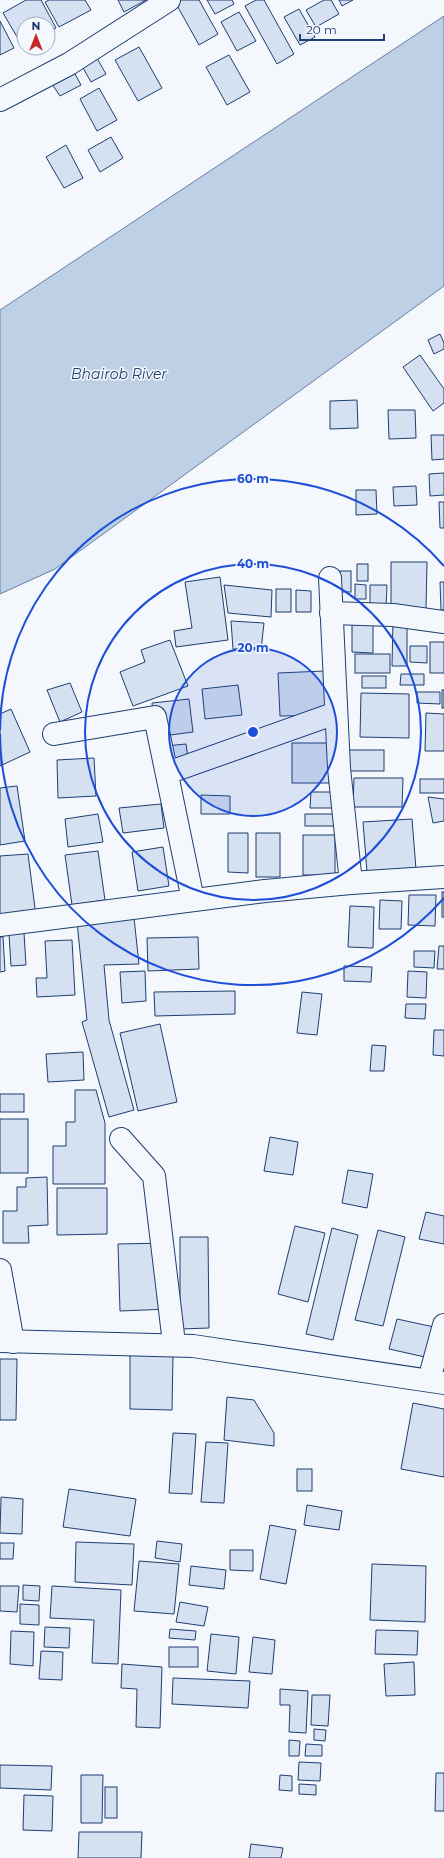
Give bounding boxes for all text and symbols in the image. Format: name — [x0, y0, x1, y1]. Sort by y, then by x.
north arrow — [16, 16, 56, 56]
scale bar — [300, 16, 384, 42]
text: N — [32, 19, 40, 33]
text: 20 m — [306, 22, 337, 37]
water label: Bhairob River — [71, 365, 167, 383]
text: 60 m — [237, 471, 269, 486]
text: 40 m — [237, 556, 269, 571]
text: 20 m — [237, 640, 269, 655]
centre of rings — [246, 725, 260, 739]

